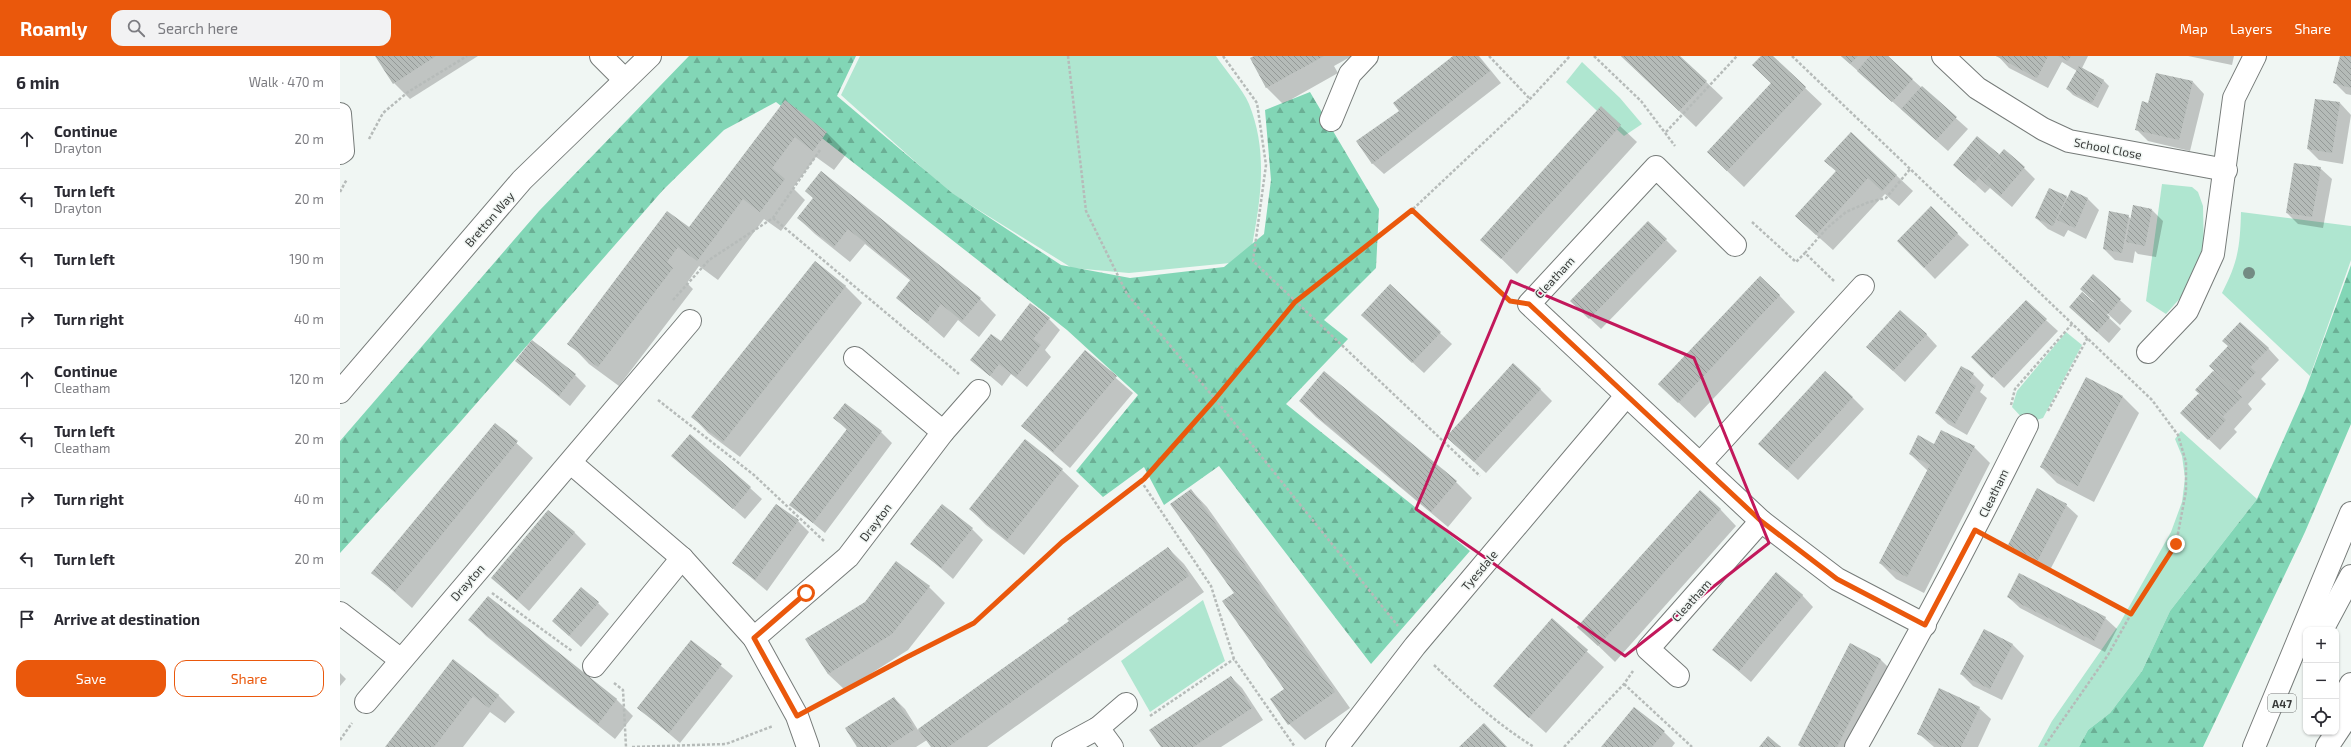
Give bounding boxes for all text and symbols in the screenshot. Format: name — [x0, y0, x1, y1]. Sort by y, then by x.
search box — [111, 10, 391, 46]
text: Roamly — [20, 17, 87, 40]
icon: search — [125, 17, 147, 39]
text: Search here — [157, 19, 238, 37]
text: Map — [2180, 20, 2208, 37]
text: Layers — [2230, 20, 2272, 37]
text: Share — [2294, 20, 2331, 37]
text: 6 min — [16, 72, 60, 92]
text: Walk · 470 m — [249, 74, 324, 90]
text: Continue — [54, 122, 117, 140]
icon: ahead — [16, 128, 38, 150]
text: 20 m — [295, 131, 324, 147]
street label: School Close — [2073, 135, 2143, 161]
text: Drayton — [54, 140, 102, 156]
text: Turn left — [54, 182, 115, 200]
icon: left — [16, 188, 38, 210]
street label: Bretton Way — [461, 188, 517, 249]
text: 20 m — [295, 191, 324, 207]
text: Drayton — [54, 200, 102, 216]
icon: left — [16, 248, 38, 270]
text: Turn left — [54, 250, 115, 268]
text: 190 m — [289, 251, 324, 267]
street label: Cleatham — [1531, 253, 1577, 301]
icon: right — [16, 308, 38, 330]
text: Turn right — [54, 310, 124, 328]
text: 40 m — [294, 311, 324, 327]
text: Continue — [54, 362, 117, 380]
icon: ahead — [16, 368, 38, 390]
text: 120 m — [289, 371, 324, 387]
text: Cleatham — [54, 380, 110, 396]
text: Turn left — [54, 422, 115, 440]
icon: left — [16, 428, 38, 450]
text: 20 m — [295, 431, 324, 447]
text: Cleatham — [54, 440, 110, 456]
street label: Cleatham — [1975, 467, 2011, 519]
icon: right — [16, 488, 38, 510]
text: Turn right — [54, 490, 124, 508]
text: 40 m — [294, 491, 324, 507]
street label: Drayton — [856, 500, 894, 544]
route end — [2167, 535, 2185, 553]
street label: Tyesdale — [1458, 547, 1500, 593]
icon: left — [16, 548, 38, 570]
text: Turn left — [54, 550, 115, 568]
text: 20 m — [295, 551, 324, 567]
street label: Drayton — [447, 561, 487, 603]
street label: Cleatham — [1668, 576, 1714, 624]
route start — [797, 584, 815, 602]
icon: arrive — [16, 608, 38, 630]
text: Arrive at destination — [54, 610, 200, 628]
map controls — [2303, 627, 2339, 735]
button: + — [2303, 627, 2339, 663]
button: Save — [16, 660, 166, 697]
button: Share — [174, 660, 324, 697]
button: − — [2303, 663, 2339, 699]
road number: A47 — [2268, 694, 2296, 712]
button: locate — [2303, 699, 2339, 735]

